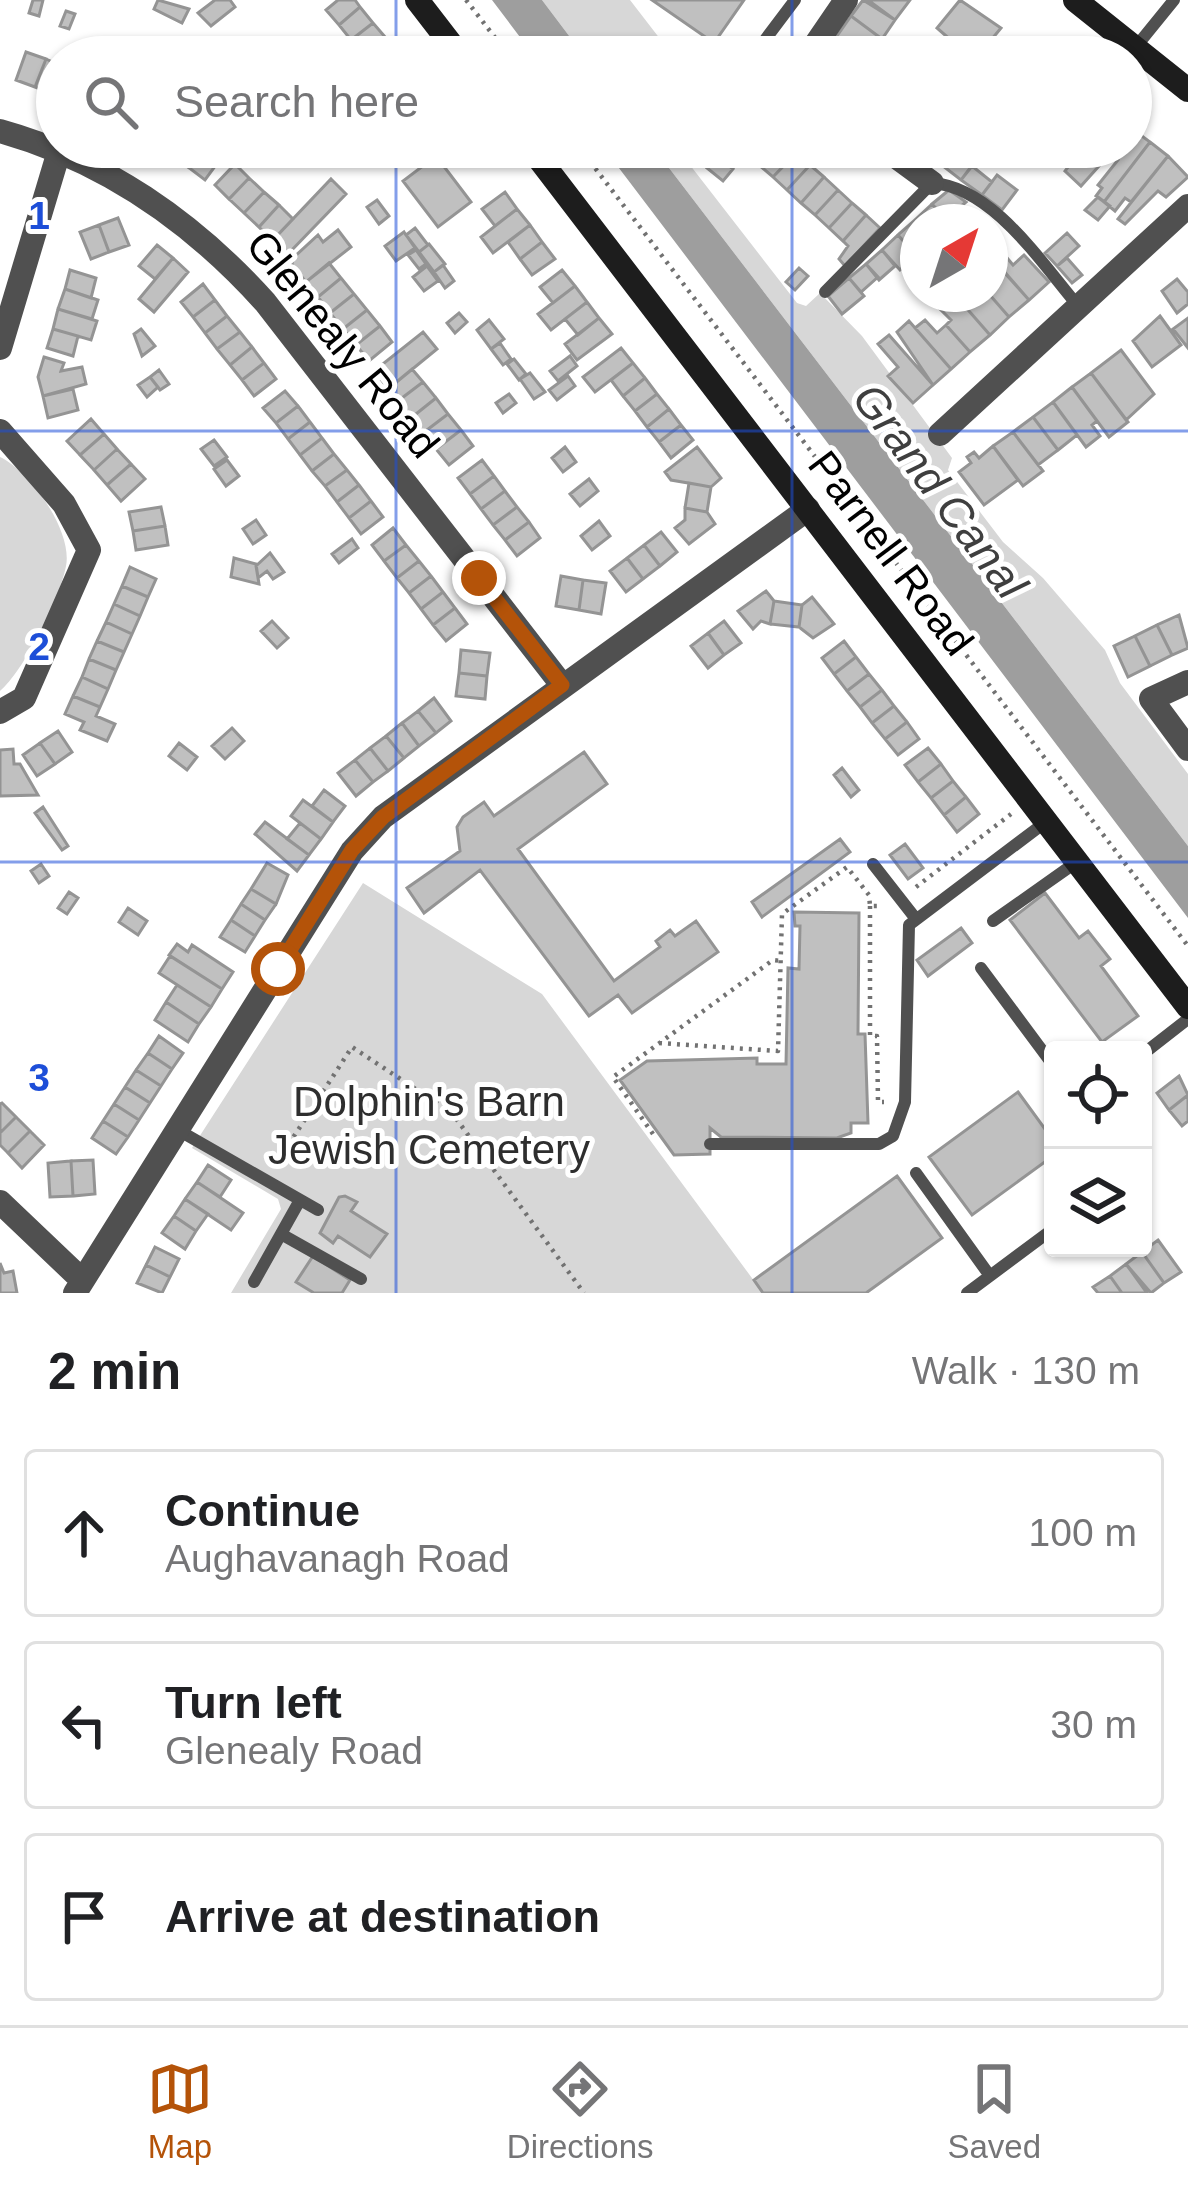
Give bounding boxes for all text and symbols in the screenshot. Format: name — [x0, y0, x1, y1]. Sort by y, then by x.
search box — [36, 36, 1152, 168]
icon: search — [78, 69, 144, 135]
text: Search here — [174, 76, 419, 127]
text: 1 — [28, 194, 50, 237]
north arrow — [900, 204, 1008, 312]
street label: Glenealy Road — [237, 221, 449, 467]
water label: Grand Canal — [843, 374, 1038, 610]
street label: Parnell Road — [799, 442, 983, 664]
route end — [452, 551, 506, 605]
text: 2 — [28, 625, 50, 668]
route start — [251, 942, 305, 996]
map controls — [1044, 1041, 1152, 1257]
button: locate — [1044, 1041, 1152, 1149]
text: 3 — [28, 1056, 50, 1099]
park label: Dolphin's Barn Jewish Cemetery — [268, 1078, 590, 1173]
button: layers — [1044, 1149, 1152, 1257]
text: 2 min — [48, 1343, 181, 1400]
text: Walk · 130 m — [912, 1349, 1140, 1392]
text: Continue — [165, 1485, 360, 1536]
icon: ahead — [51, 1500, 117, 1566]
text: 100 m — [1029, 1511, 1137, 1554]
text: Aughavanagh Road — [165, 1537, 510, 1580]
text: Turn left — [165, 1677, 342, 1728]
icon: left — [51, 1692, 117, 1758]
text: 30 m — [1050, 1703, 1137, 1746]
text: Glenealy Road — [165, 1729, 423, 1772]
icon: arrive — [51, 1884, 117, 1950]
text: Arrive at destination — [165, 1891, 600, 1942]
tab: Map — [147, 2056, 213, 2166]
tab: Directions — [507, 2056, 654, 2166]
tab: Saved — [947, 2056, 1041, 2166]

